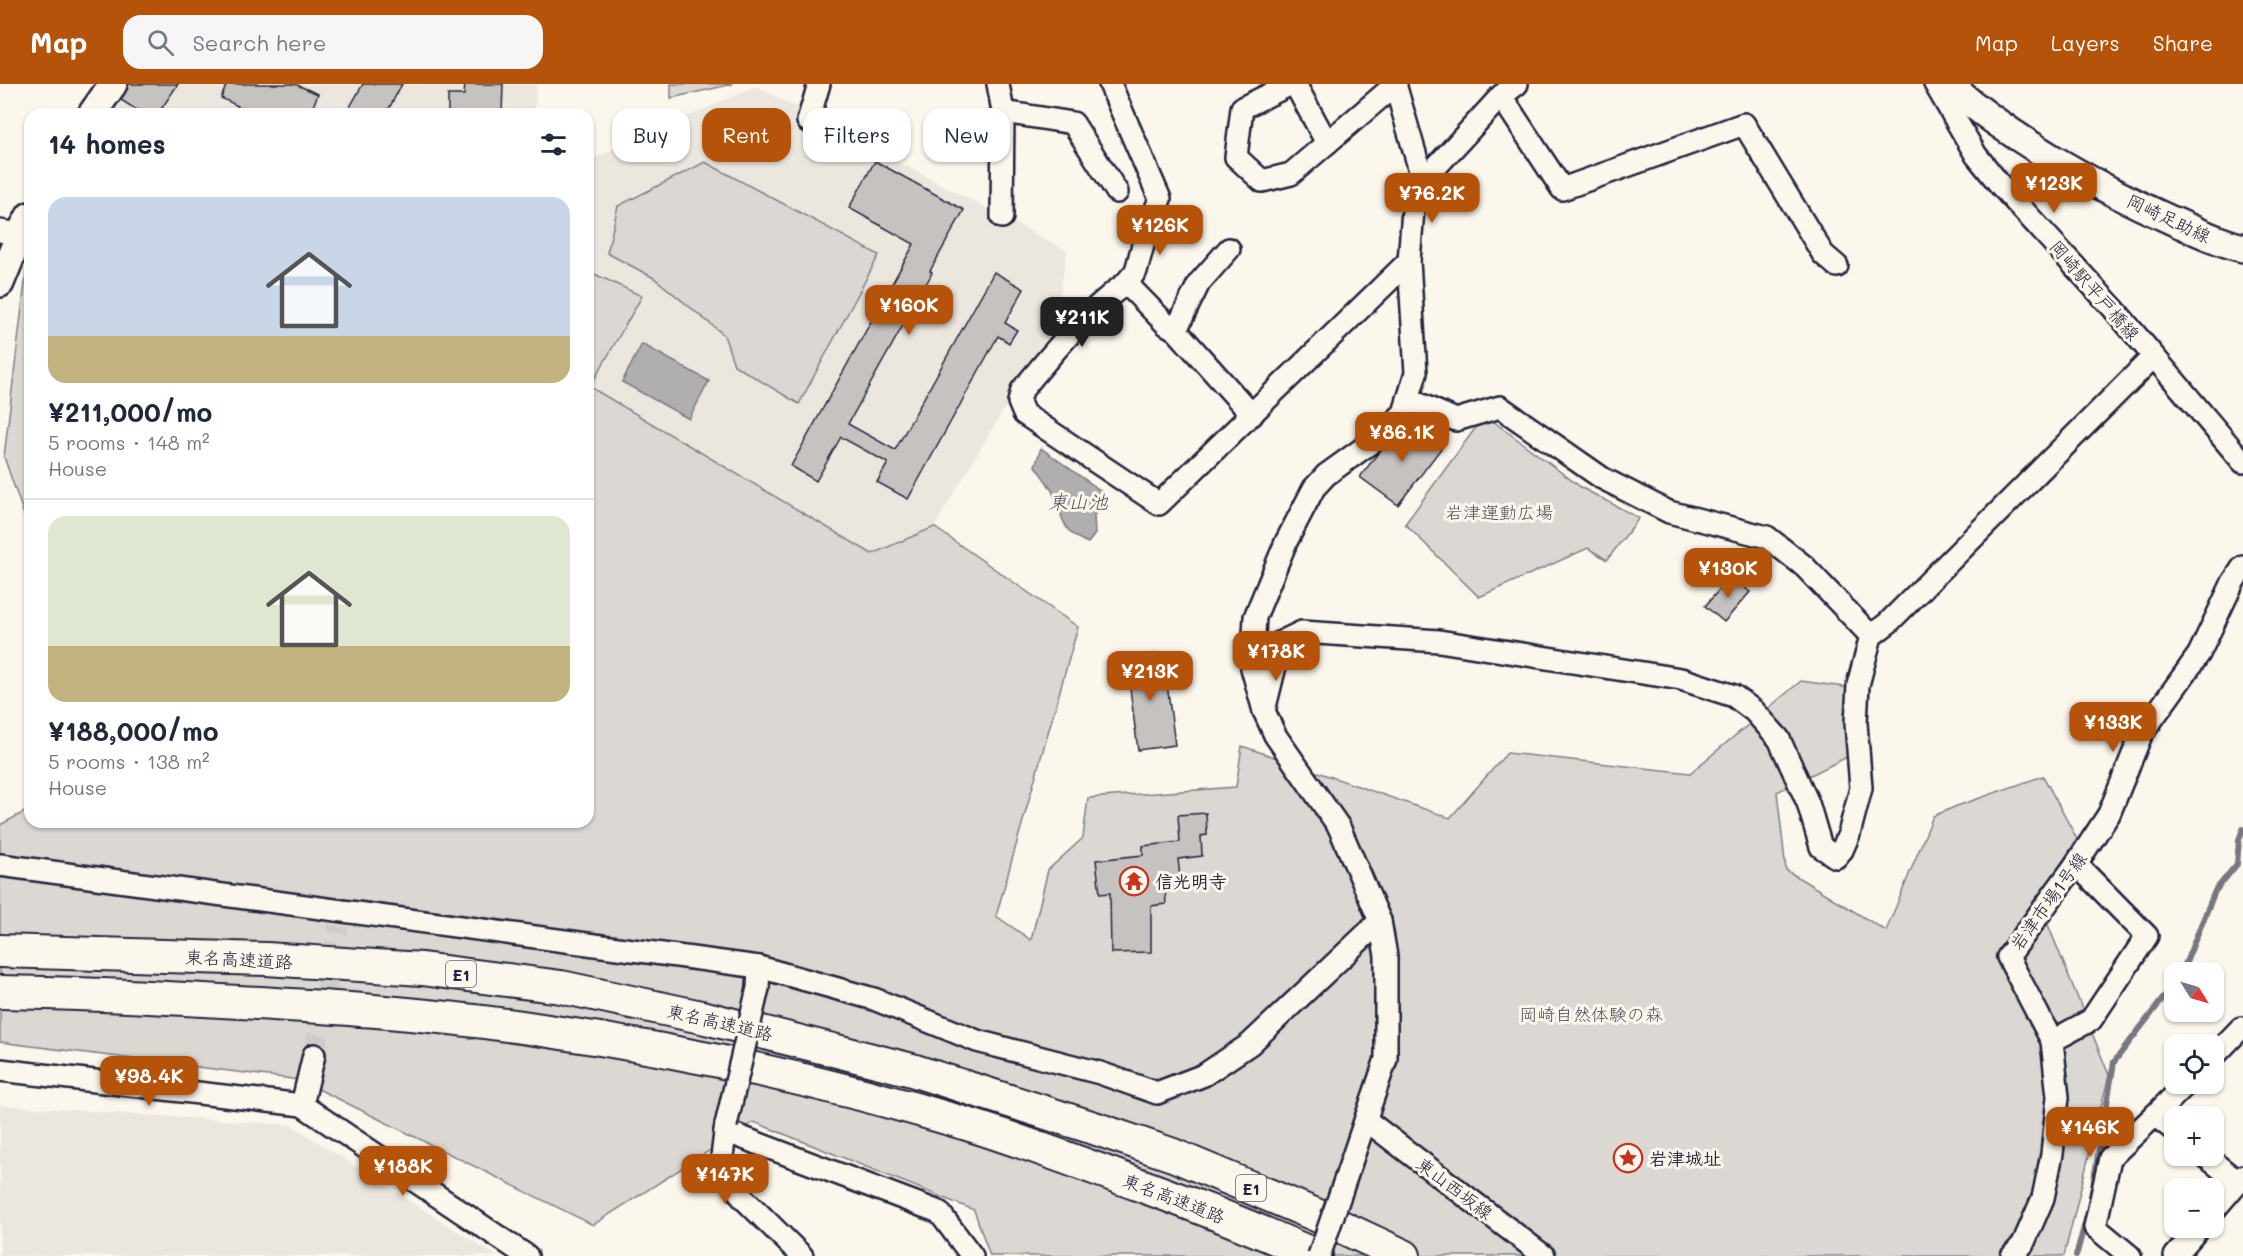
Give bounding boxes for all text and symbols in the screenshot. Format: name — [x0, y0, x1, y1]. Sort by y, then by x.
search box — [123, 15, 543, 69]
text: Map — [30, 24, 87, 60]
icon: search — [144, 26, 177, 59]
text: Search here — [192, 28, 326, 57]
text: Map — [1975, 29, 2018, 56]
text: Layers — [2051, 29, 2120, 56]
text: Share — [2153, 29, 2213, 56]
chip: Buy — [612, 108, 690, 162]
chip: Rent — [702, 108, 791, 162]
chip: Filters — [803, 108, 911, 162]
chip: New — [923, 108, 1010, 162]
text: 14 homes — [48, 127, 166, 161]
icon: filters — [537, 128, 570, 161]
pin: ¥123K — [2012, 163, 2096, 214]
text: ¥123K — [2025, 169, 2083, 195]
pin: ¥76.2K — [1383, 173, 1481, 224]
text: ¥76.2K — [1399, 179, 1465, 205]
street label: 岡崎足助線 — [2123, 188, 2215, 248]
pin: ¥126K — [1118, 205, 1202, 256]
text: ¥126K — [1131, 211, 1189, 237]
street label: 岡崎駅平戸橋線 — [2045, 235, 2145, 345]
icon: home — [255, 236, 363, 344]
pin: ¥160K — [867, 285, 951, 336]
text: ¥160K — [879, 291, 939, 317]
pin: ¥211K — [1040, 297, 1124, 348]
text: ¥211K — [1054, 303, 1110, 329]
text: ¥211,000/mo — [48, 395, 212, 429]
pin: ¥86.1K — [1353, 412, 1451, 463]
text: ¥86.1K — [1369, 418, 1435, 444]
text: 5 rooms · 148 m² — [48, 429, 210, 455]
text: House — [48, 455, 107, 481]
water label: 東山池 — [1048, 488, 1109, 514]
park label: 岩津運動広場 — [1445, 500, 1553, 524]
pin: ¥130K — [1686, 548, 1770, 599]
text: ¥130K — [1698, 554, 1758, 580]
icon: home — [255, 555, 363, 663]
pin: ¥178K — [1234, 631, 1318, 682]
text: ¥178K — [1247, 637, 1305, 663]
pin: ¥213K — [1108, 651, 1192, 702]
text: ¥213K — [1121, 657, 1179, 683]
pin: ¥133K — [2071, 702, 2155, 753]
text: ¥133K — [2083, 708, 2143, 734]
text: ¥188,000/mo — [48, 714, 219, 748]
text: 5 rooms · 138 m² — [48, 748, 210, 774]
text: House — [48, 774, 107, 800]
street label: 岩津市場1号線 — [2004, 847, 2092, 955]
temple icon: 信光明寺 — [1118, 865, 1150, 897]
place label: 信光明寺 — [1155, 869, 1227, 893]
street label: 東名高速道路 — [184, 944, 294, 974]
road number: E1 — [446, 961, 476, 987]
north arrow — [2164, 962, 2224, 1022]
map controls — [2164, 962, 2224, 1238]
street label: 東名高速道路 — [665, 998, 775, 1046]
park label: 岡崎自然体験の森 — [1519, 1002, 1663, 1026]
button: locate — [2164, 1034, 2224, 1094]
pin: ¥98.4K — [100, 1056, 198, 1107]
text: ¥98.4K — [114, 1062, 184, 1088]
button: + — [2164, 1106, 2224, 1166]
pin: ¥146K — [2048, 1107, 2132, 1158]
text: ¥146K — [2060, 1113, 2120, 1139]
place icon: 岩津城址 — [1612, 1142, 1644, 1174]
pin: ¥188K — [361, 1146, 445, 1197]
place label: 岩津城址 — [1649, 1146, 1721, 1170]
street label: 東山西坂線 — [1412, 1151, 1498, 1225]
text: ¥188K — [373, 1152, 433, 1178]
pin: ¥147K — [683, 1154, 767, 1205]
text: ¥147K — [696, 1160, 754, 1186]
street label: 東名高速道路 — [1119, 1167, 1229, 1229]
road number: E1 — [1236, 1175, 1266, 1201]
button: − — [2164, 1178, 2224, 1238]

